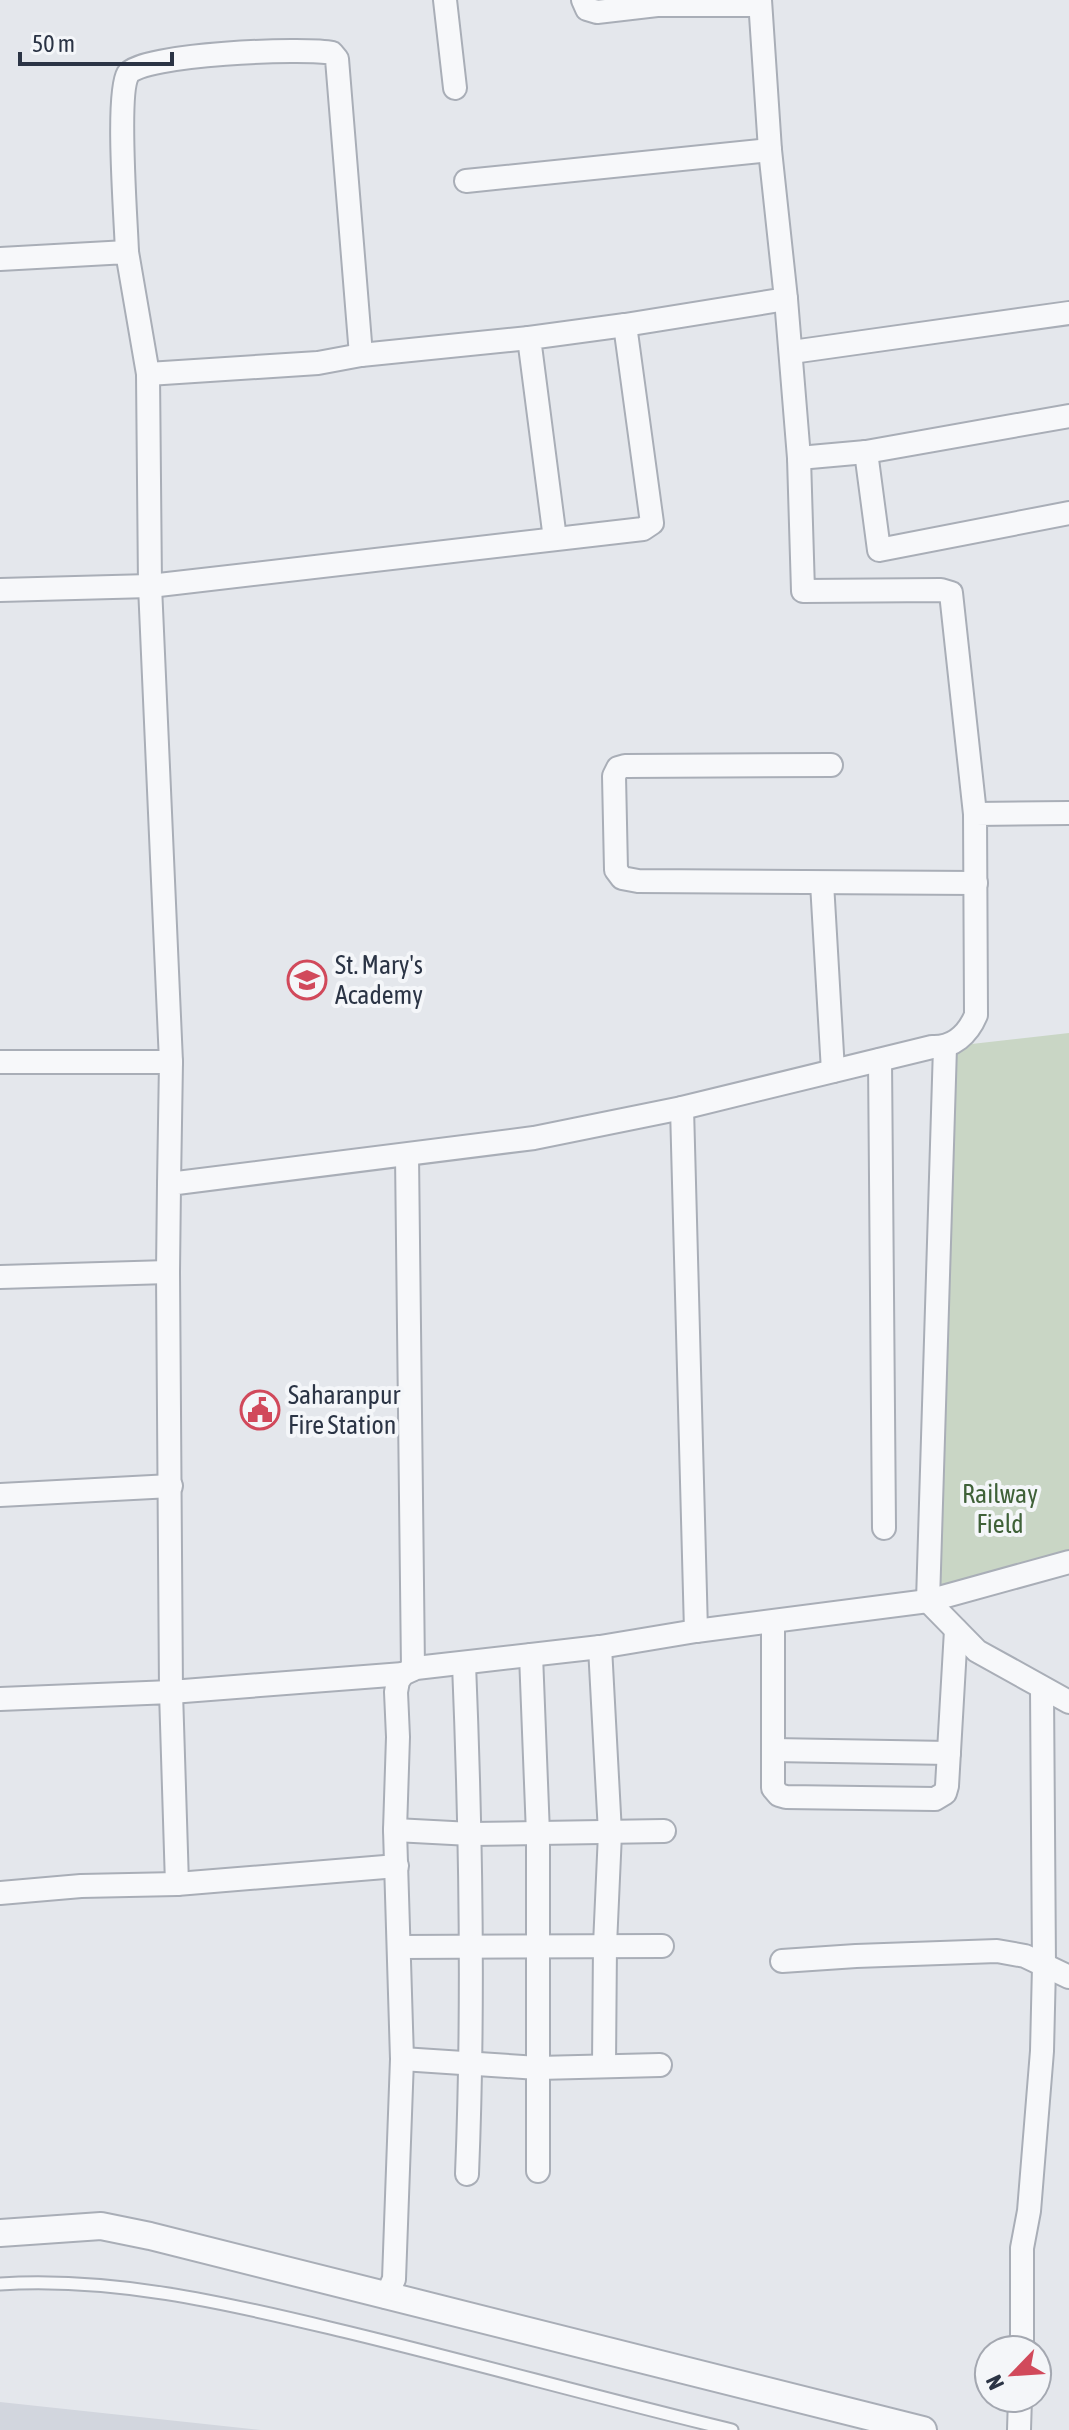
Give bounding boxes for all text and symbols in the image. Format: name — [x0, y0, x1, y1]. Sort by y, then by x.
scale bar — [20, 16, 172, 66]
text: 50 m — [32, 30, 75, 57]
place label: St. Mary's Academy — [335, 950, 423, 1010]
school or university icon: St. Mary's Academy — [286, 959, 328, 1001]
place label: Saharanpur Fire Station — [288, 1380, 400, 1440]
public building icon: Saharanpur Fire Station — [239, 1389, 281, 1431]
park label: Railway Field — [962, 1479, 1038, 1539]
north arrow — [973, 2334, 1053, 2414]
text: N — [980, 2371, 1009, 2394]

